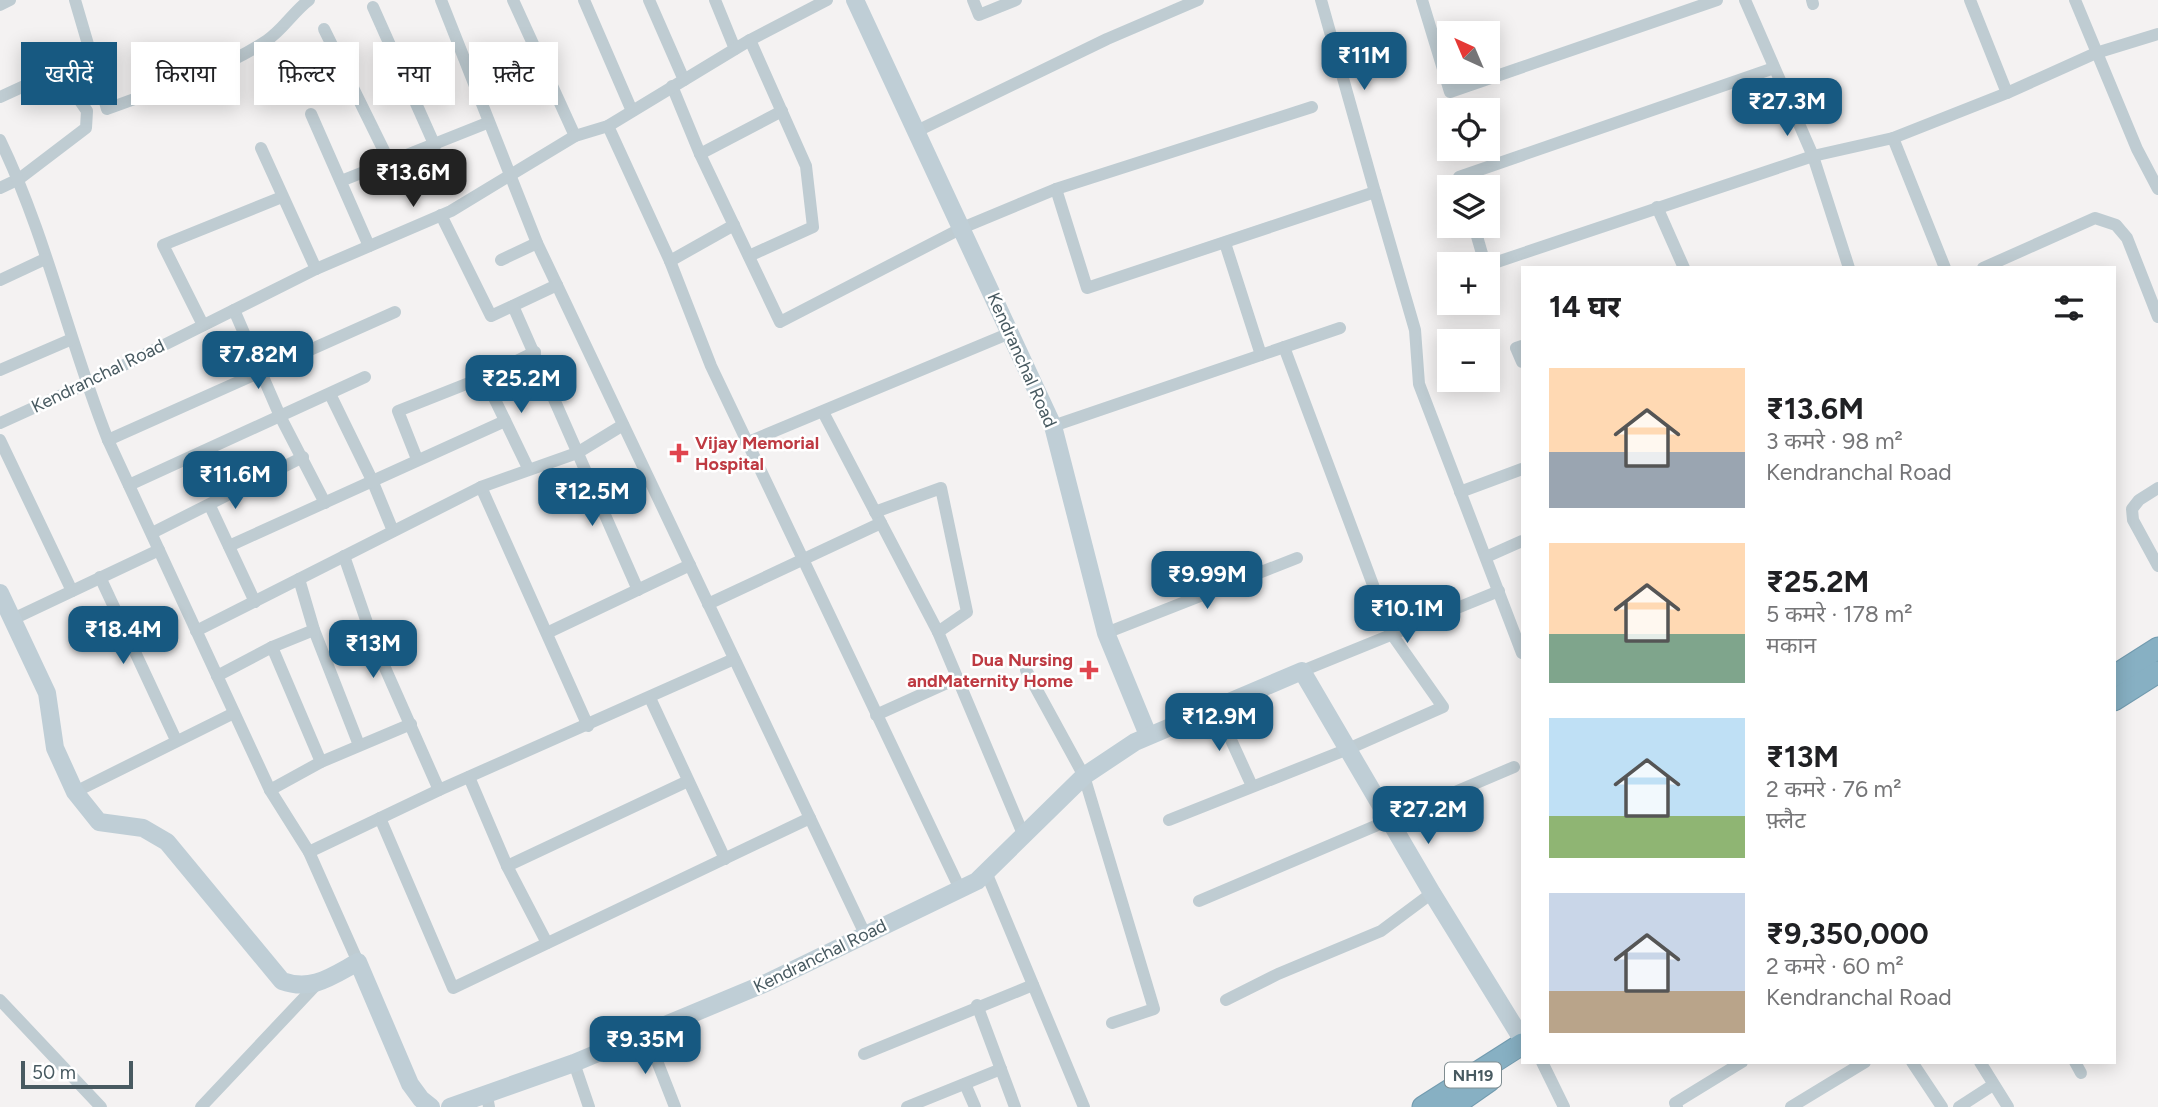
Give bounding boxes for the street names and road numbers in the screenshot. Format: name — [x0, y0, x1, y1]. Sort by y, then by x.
street label: Kendranchal Road — [982, 289, 1062, 431]
street label: Kendranchal Road — [28, 334, 168, 418]
street label: Kendranchal Road — [750, 914, 890, 998]
road number: NH19 — [1445, 1063, 1501, 1088]

